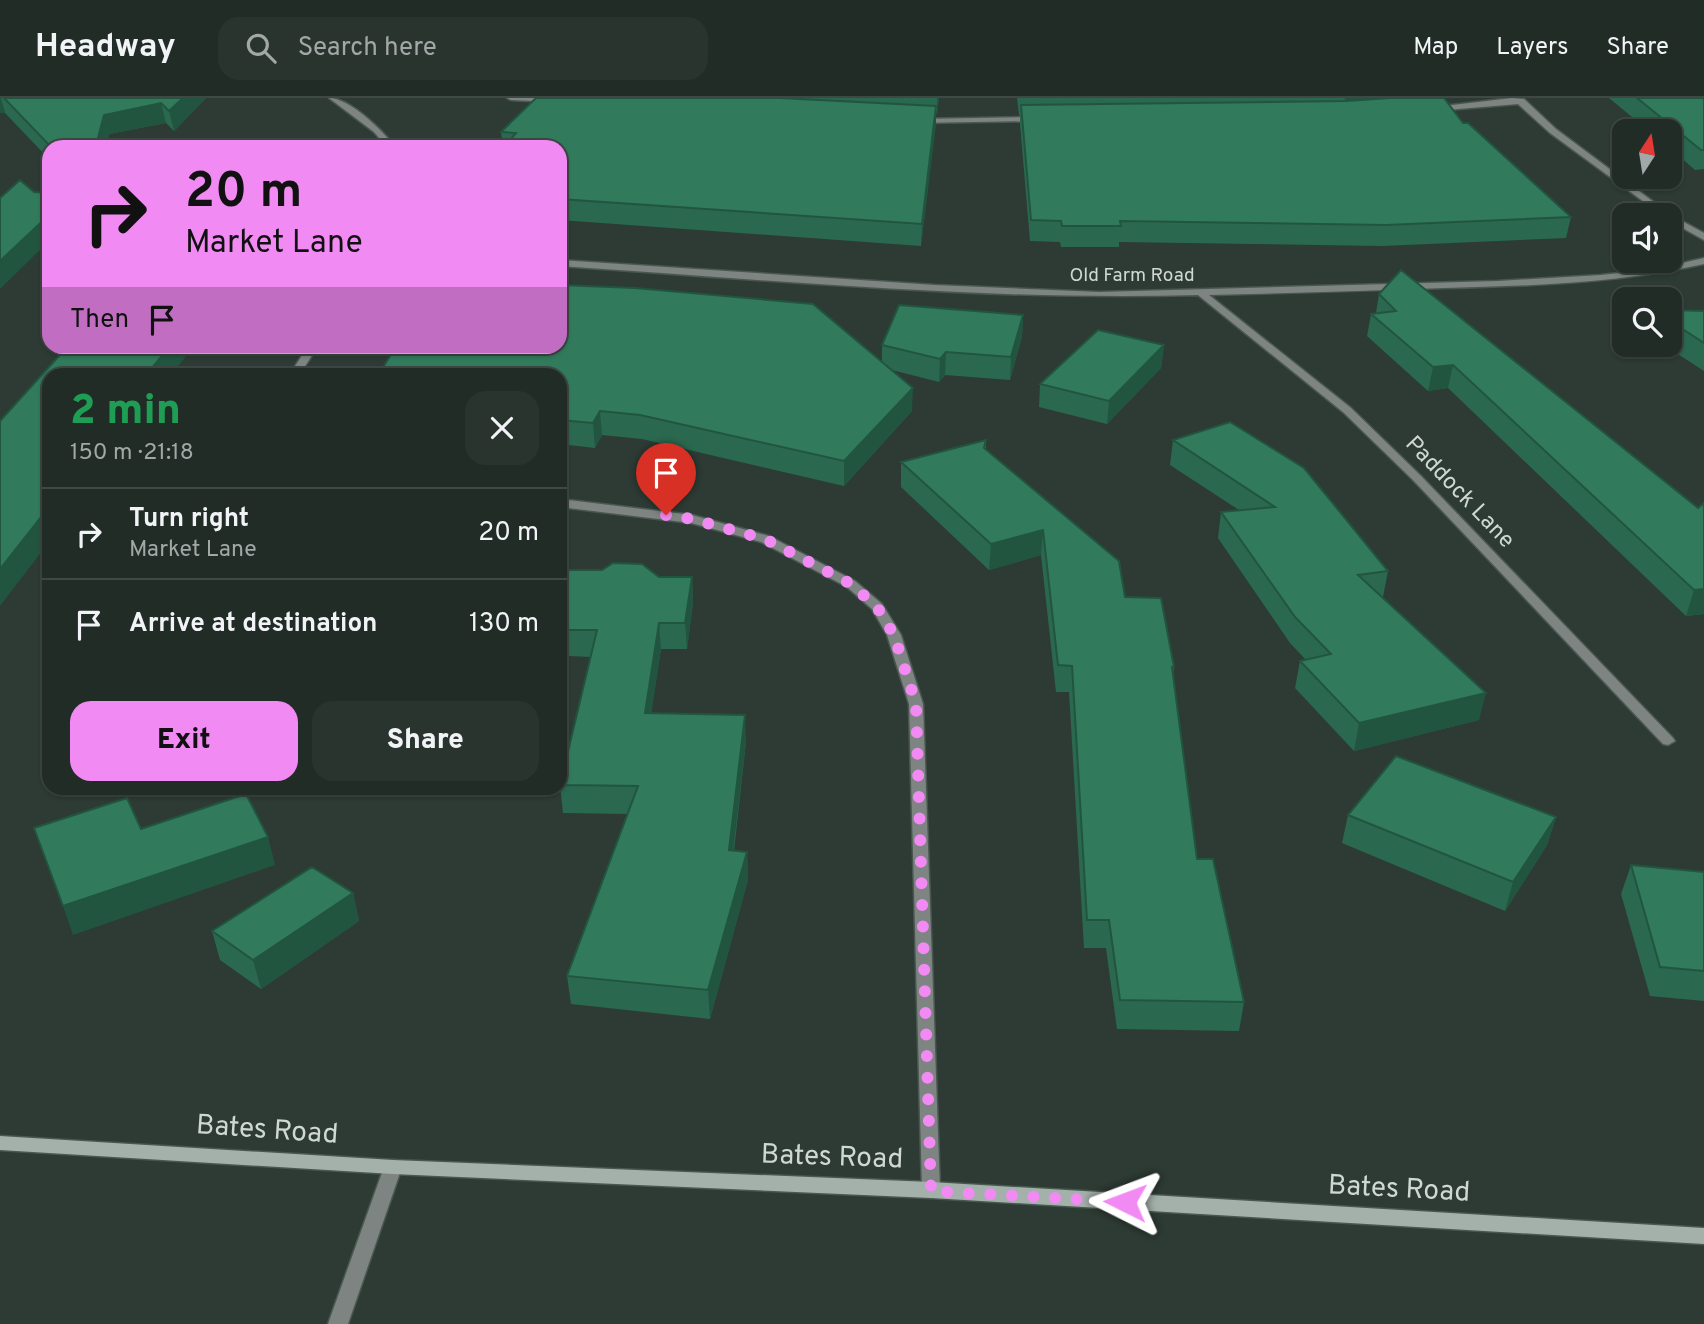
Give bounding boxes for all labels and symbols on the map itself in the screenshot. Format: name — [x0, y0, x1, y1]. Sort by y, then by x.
north arrow — [1612, 119, 1682, 189]
street label: Old Farm Road — [1069, 264, 1195, 288]
street label: Paddock Lane — [1398, 431, 1520, 555]
pin — [636, 443, 696, 515]
street label: Bates Road — [195, 1108, 339, 1154]
street label: Bates Road — [760, 1138, 904, 1178]
position arrow — [1088, 1165, 1162, 1239]
street label: Bates Road — [1327, 1168, 1471, 1212]

